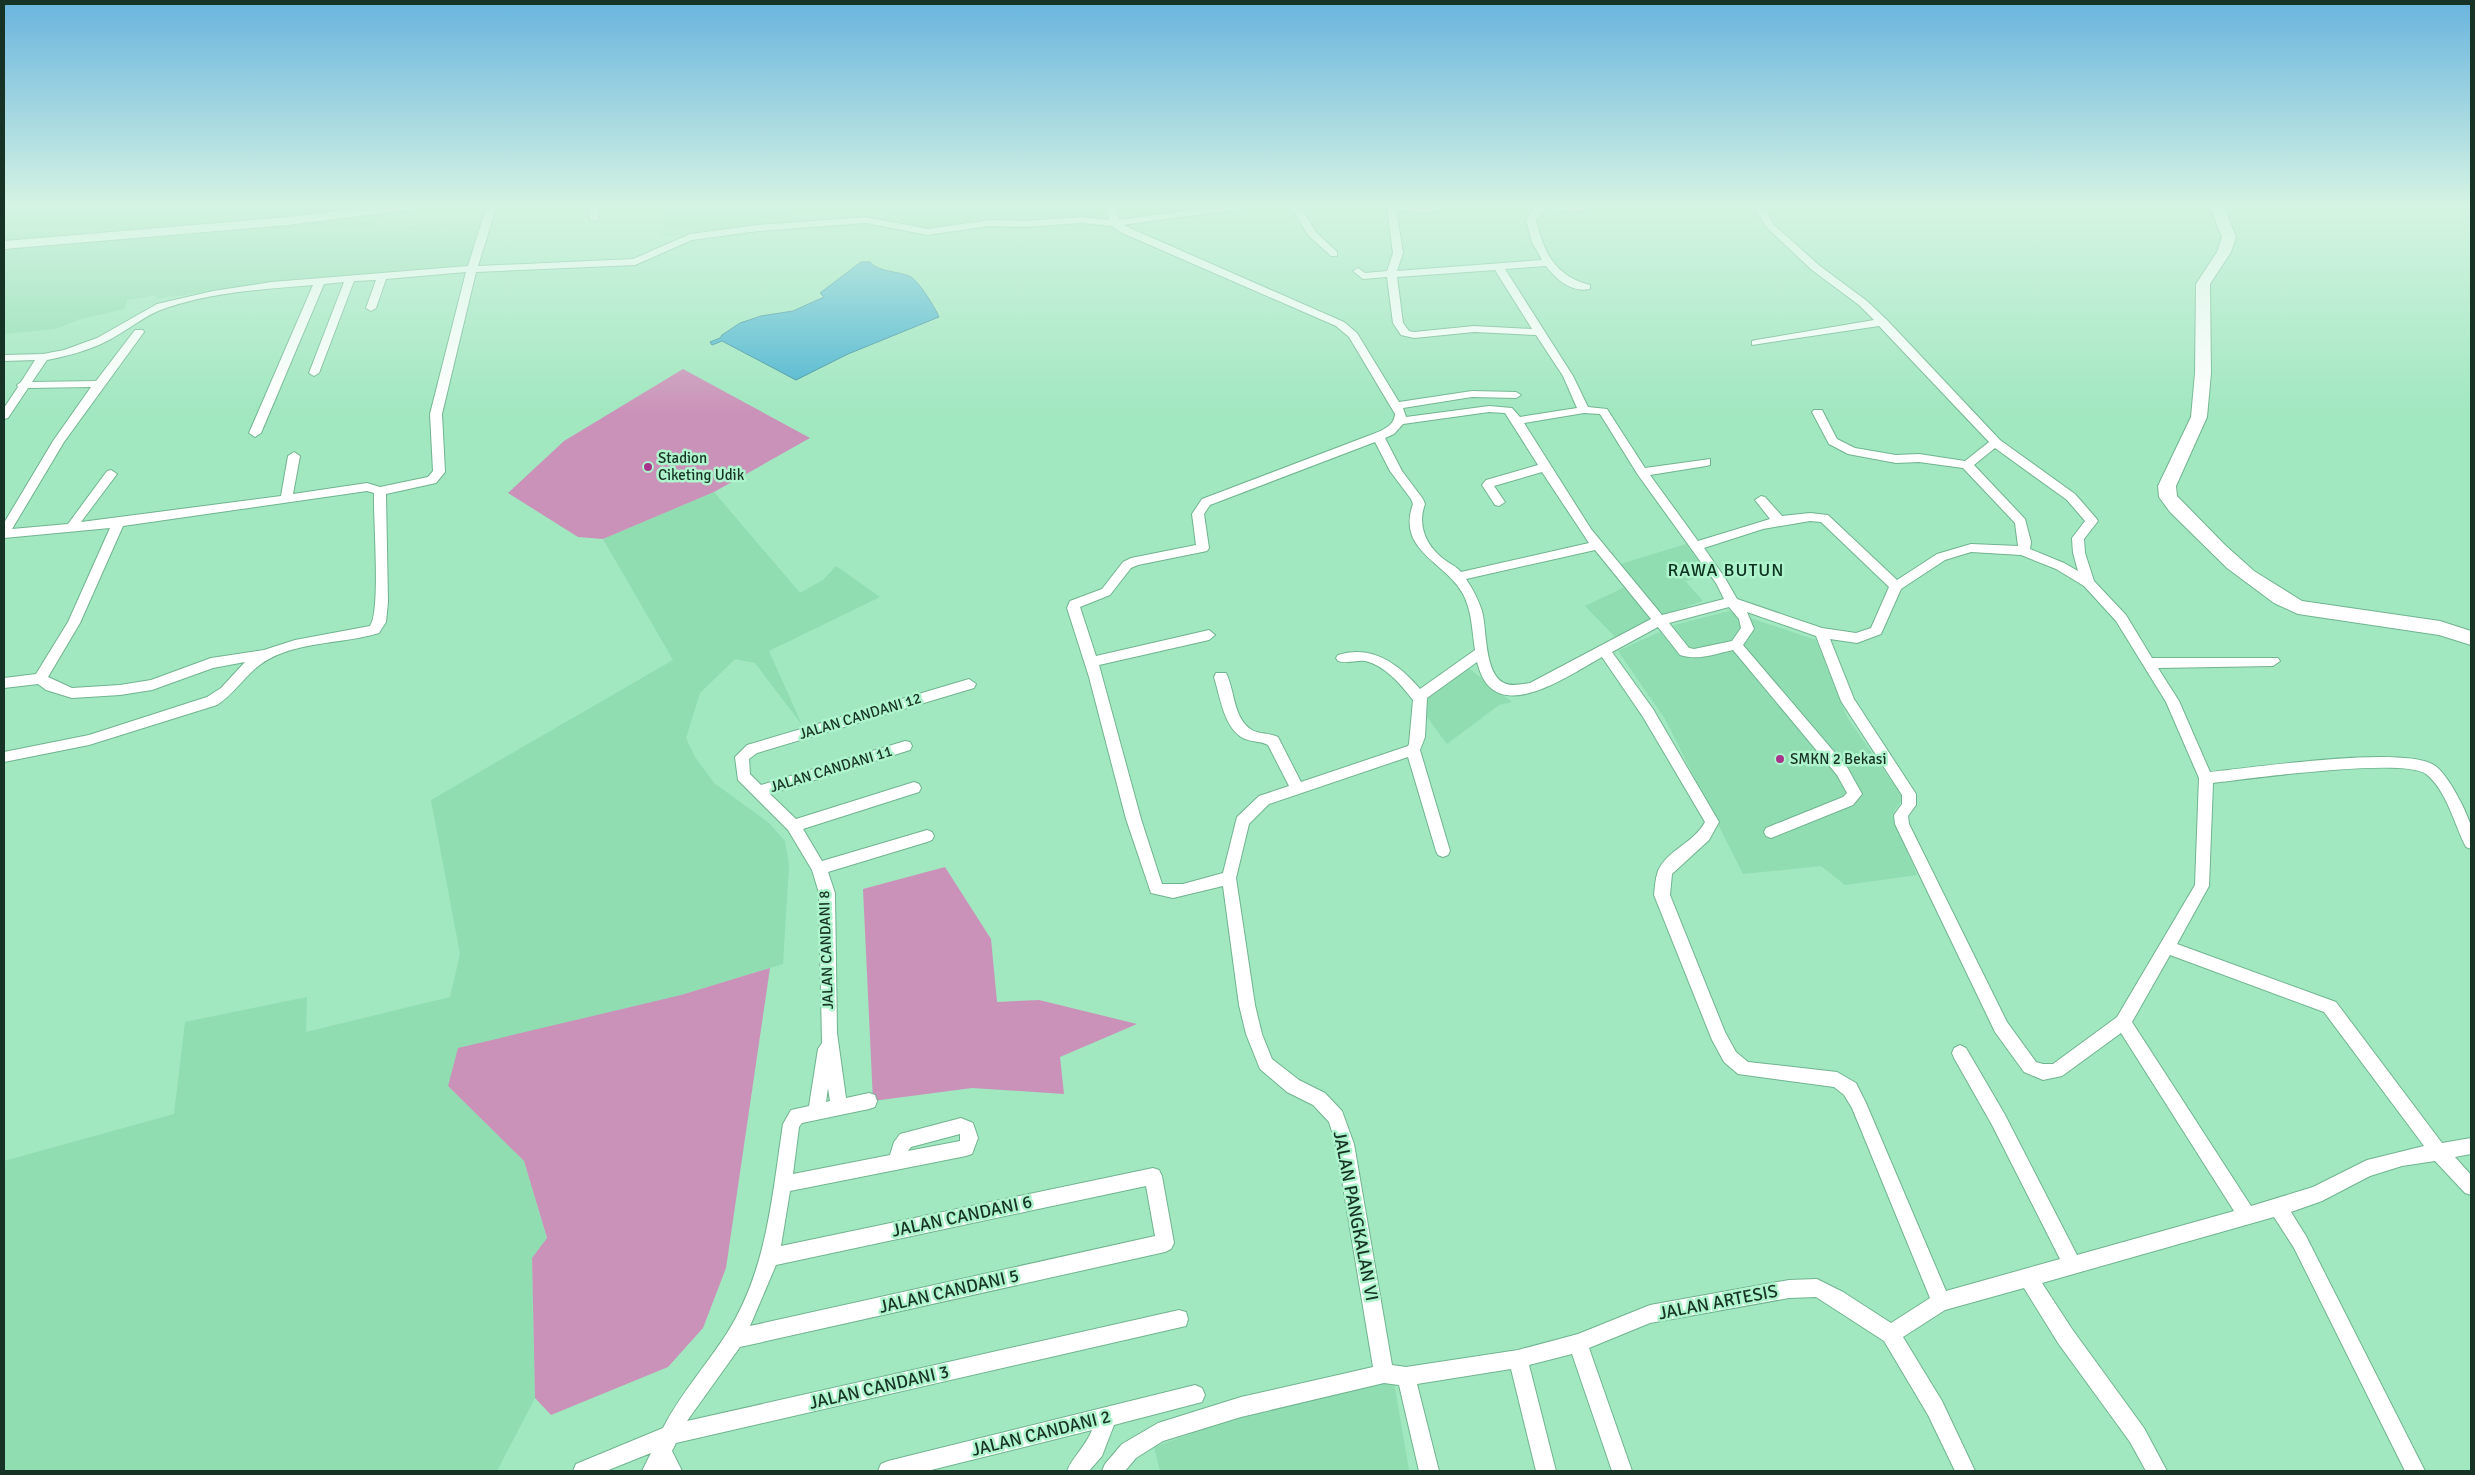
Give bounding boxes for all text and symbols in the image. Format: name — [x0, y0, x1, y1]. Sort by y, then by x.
place label: Stadion Ciketing Udik — [658, 449, 745, 484]
marker: Stadion Ciketing Udik — [642, 461, 654, 473]
district label: RAWA BUTUN — [1667, 559, 1785, 581]
street label: JALAN CANDANI 12 — [797, 689, 923, 743]
street label: JALAN CANDANI 11 — [768, 742, 894, 796]
place label: SMKN 2 Bekasi — [1790, 750, 1886, 768]
marker: SMKN 2 Bekasi — [1774, 753, 1786, 765]
street label: JALAN CANDANI 8 — [815, 890, 837, 1010]
street label: JALAN PANGKALAN VI — [1329, 1129, 1383, 1303]
street label: JALAN CANDANI 6 — [890, 1190, 1034, 1242]
street label: JALAN CANDANI 5 — [877, 1264, 1021, 1318]
street label: JALAN ARTESIS — [1656, 1280, 1780, 1324]
street label: JALAN CANDANI 3 — [807, 1360, 951, 1414]
street label: JALAN CANDANI 2 — [969, 1405, 1113, 1461]

